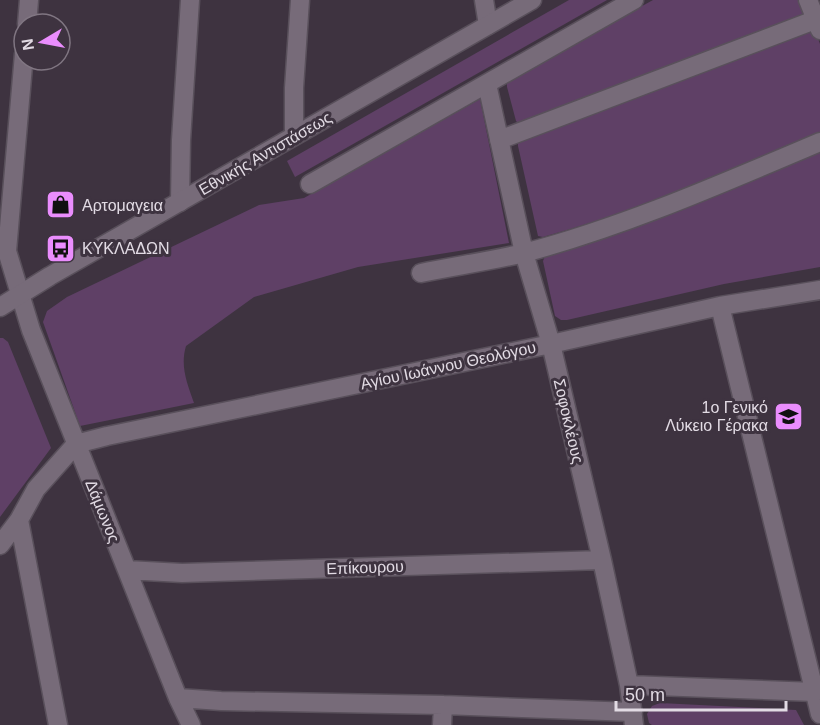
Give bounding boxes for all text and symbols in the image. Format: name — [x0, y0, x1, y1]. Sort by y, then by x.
north arrow — [12, 12, 72, 72]
text: N — [18, 37, 37, 52]
street label: Εθνικής Αντιστάσεως — [196, 108, 335, 198]
shop icon: Αρτομαγεια — [45, 189, 77, 221]
place label: Αρτομαγεια — [82, 197, 163, 214]
bus stop icon: ΚΥΚΛΑΔΩΝ — [45, 232, 77, 264]
place label: ΚΥΚΛΑΔΩΝ — [82, 240, 170, 257]
street label: Αγίου Ιωάννου Θεολόγου — [359, 339, 537, 392]
street label: Σοφοκλέους — [550, 377, 587, 465]
place label: 1ο Γενικό Λύκειο Γέρακα — [665, 399, 768, 434]
school or university icon: 1ο Γενικό Λύκειο Γέρακα — [773, 400, 805, 432]
street label: Δάμωνος — [82, 477, 123, 545]
street label: Επίκουρου — [326, 558, 404, 577]
scale bar — [616, 674, 786, 712]
text: 50 m — [625, 685, 665, 705]

